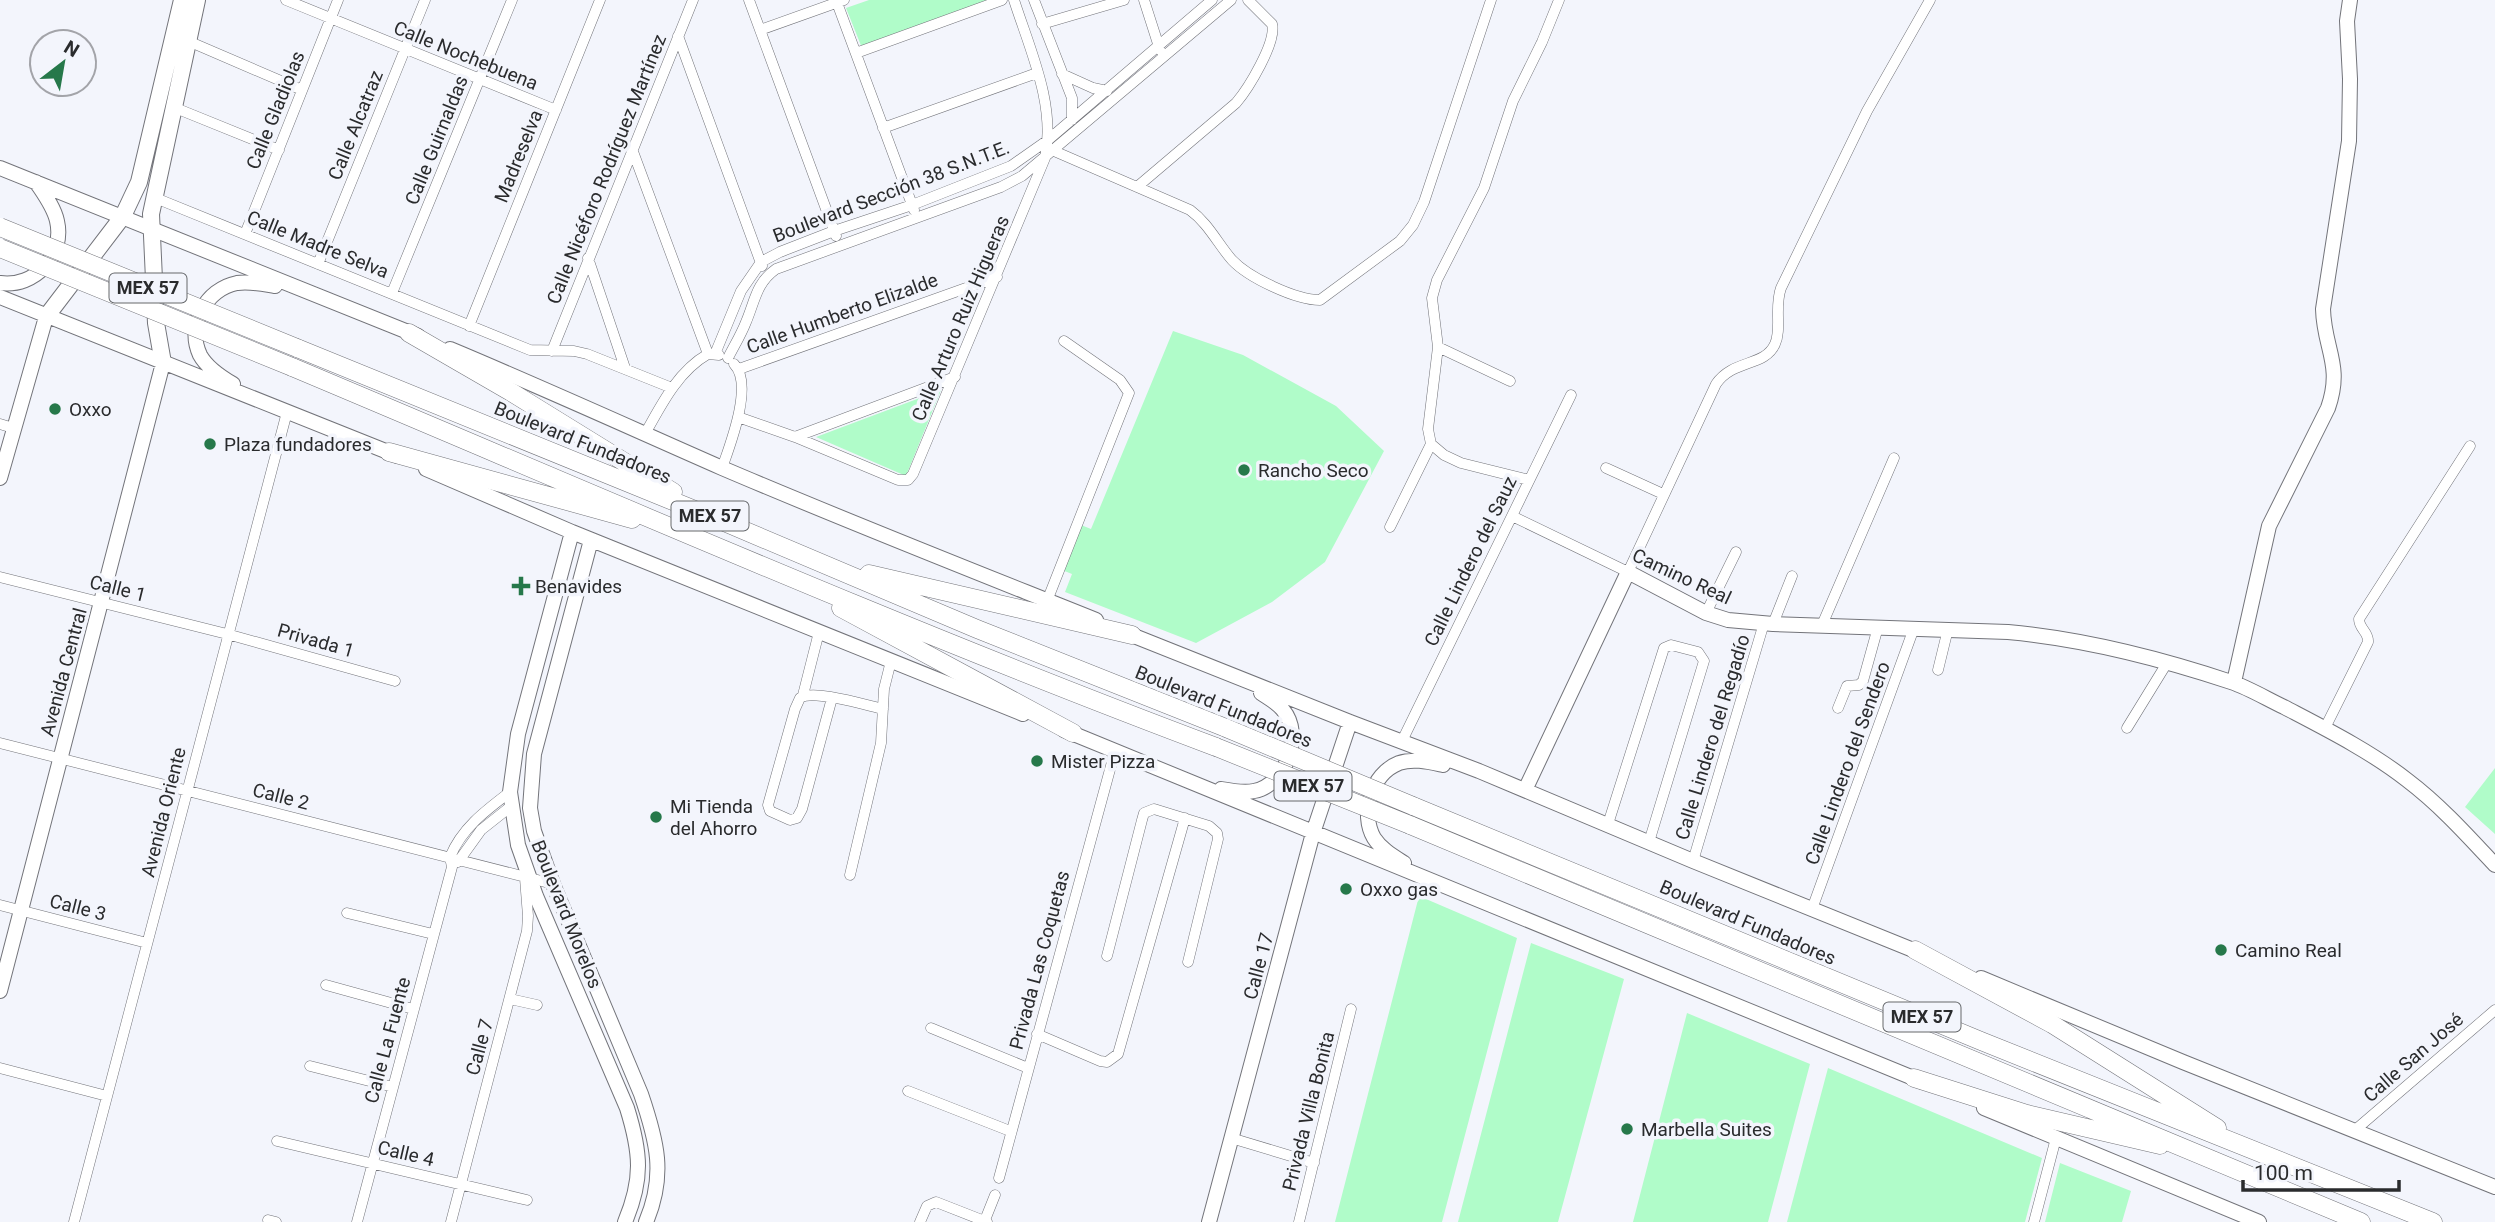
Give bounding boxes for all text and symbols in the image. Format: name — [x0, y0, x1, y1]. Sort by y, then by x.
street label: Calle Nochebuena — [390, 16, 541, 95]
north arrow — [28, 28, 98, 98]
street label: Calle Nicéforo Rodríguez Martínez — [542, 31, 671, 307]
text: N — [60, 36, 83, 62]
street label: Calle Gladiolas — [241, 48, 310, 173]
street label: Calle Alcatraz — [323, 67, 388, 183]
street label: Calle Guirnaldas — [400, 72, 473, 208]
street label: Madreselva — [489, 106, 547, 206]
street label: Boulevard Sección 38 S.N.T.E. — [770, 136, 1013, 247]
street label: Calle Madre Selva — [244, 206, 392, 283]
street label: Calle Arturo Ruiz Higueras — [907, 212, 1014, 424]
street label: Calle Humberto Elizalde — [743, 268, 941, 359]
road number: MEX 57 — [110, 274, 186, 302]
street label: Boulevard Fundadores — [491, 396, 675, 488]
place label: Oxxo — [69, 398, 112, 421]
marker: Oxxo — [47, 401, 63, 417]
place label: Plaza fundadores — [224, 433, 372, 456]
marker: Plaza fundadores — [202, 436, 218, 452]
place label: Rancho Seco — [1258, 459, 1369, 482]
marker: Rancho Seco — [1236, 462, 1252, 478]
street label: Calle Lindero del Sauz — [1419, 472, 1522, 650]
road number: MEX 57 — [672, 502, 748, 530]
street label: Camino Real — [1629, 543, 1735, 609]
street label: Calle 1 — [87, 570, 149, 607]
place label: Benavides — [535, 575, 622, 598]
marker: Benavides — [513, 578, 529, 594]
street label: Avenida Central — [35, 605, 92, 739]
street label: Privada 1 — [275, 619, 357, 662]
street label: Calle Lindero del Regadío — [1670, 632, 1755, 843]
street label: Calle Lindero del Sendero — [1800, 658, 1895, 868]
street label: Boulevard Fundadores — [1132, 660, 1316, 752]
street label: Avenida Oriente — [136, 745, 191, 879]
place label: Mister Pizza — [1051, 750, 1155, 773]
marker: Mister Pizza — [1029, 753, 1045, 769]
road number: MEX 57 — [1274, 772, 1352, 800]
street label: Calle 2 — [250, 778, 312, 815]
place label: Mi Tienda del Ahorro — [670, 795, 757, 840]
marker: Mi Tienda del Ahorro — [648, 809, 664, 825]
street label: Boulevard Morelos — [526, 837, 607, 992]
street label: Privada Las Coquetas — [1005, 868, 1074, 1052]
street label: Boulevard Fundadores — [1656, 875, 1839, 970]
place label: Oxxo gas — [1360, 878, 1438, 901]
marker: Oxxo gas — [1338, 881, 1354, 897]
street label: Calle 3 — [47, 889, 109, 926]
street label: Calle 17 — [1239, 930, 1278, 1002]
place label: Camino Real — [2235, 939, 2342, 962]
marker: Camino Real — [2213, 942, 2229, 958]
street label: Calle La Fuente — [360, 975, 415, 1106]
road number: MEX 57 — [1884, 1002, 1960, 1032]
street label: Calle San José — [2359, 1008, 2468, 1107]
street label: Calle 7 — [461, 1016, 498, 1078]
street label: Privada Villa Bonita — [1278, 1029, 1339, 1193]
place label: Marbella Suites — [1641, 1118, 1772, 1141]
marker: Marbella Suites — [1619, 1121, 1635, 1137]
street label: Calle 4 — [375, 1136, 437, 1171]
scale bar — [2243, 1148, 2399, 1192]
text: 100 m — [2254, 1161, 2313, 1185]

